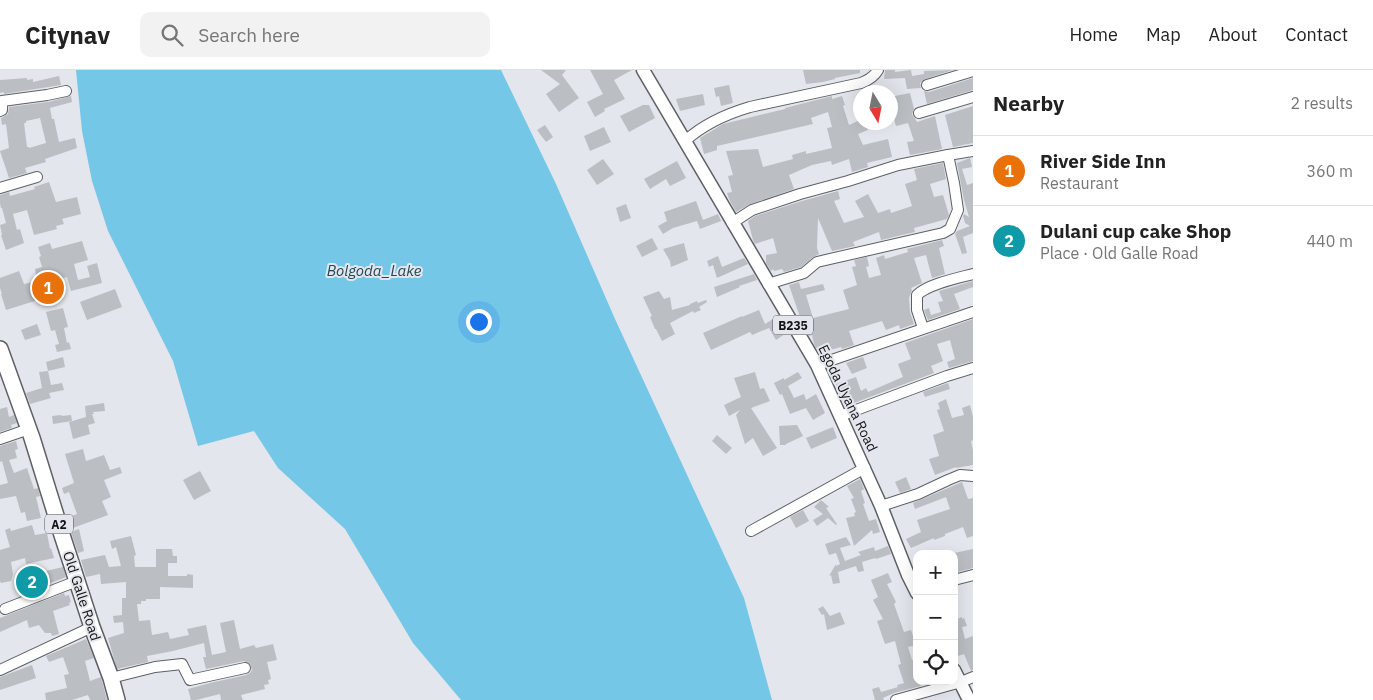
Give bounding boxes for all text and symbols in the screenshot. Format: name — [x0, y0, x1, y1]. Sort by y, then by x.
search box — [140, 12, 490, 57]
text: Citynav — [25, 19, 110, 51]
icon: search — [158, 21, 186, 49]
text: Search here — [198, 23, 300, 47]
text: Home — [1070, 23, 1118, 46]
text: Map — [1146, 23, 1181, 46]
text: About — [1209, 23, 1257, 46]
text: Contact — [1285, 23, 1348, 46]
north arrow — [853, 85, 898, 130]
text: Nearby — [993, 89, 1064, 117]
text: 2 results — [1290, 93, 1353, 113]
text: River Side Inn — [1040, 149, 1166, 173]
text: 1 — [1004, 161, 1014, 181]
text: 360 m — [1306, 161, 1353, 181]
text: Restaurant — [1040, 173, 1119, 193]
text: Dulani cup cake Shop — [1040, 219, 1231, 243]
text: 2 — [1004, 231, 1014, 251]
text: 440 m — [1306, 231, 1353, 251]
text: Place · Old Galle Road — [1040, 243, 1198, 263]
water label: Bolgoda_Lake — [327, 261, 422, 280]
pin: 1 — [32, 269, 64, 307]
your location — [466, 309, 492, 335]
road number: B235 — [773, 316, 813, 334]
street label: Egoda Uyana Road — [814, 342, 882, 454]
road number: A2 — [45, 514, 73, 534]
street label: Old Galle Road — [59, 549, 105, 643]
map controls — [913, 550, 958, 685]
button: + — [913, 550, 958, 595]
pin: 2 — [16, 563, 48, 601]
button: − — [913, 595, 958, 640]
button: locate — [913, 640, 958, 685]

